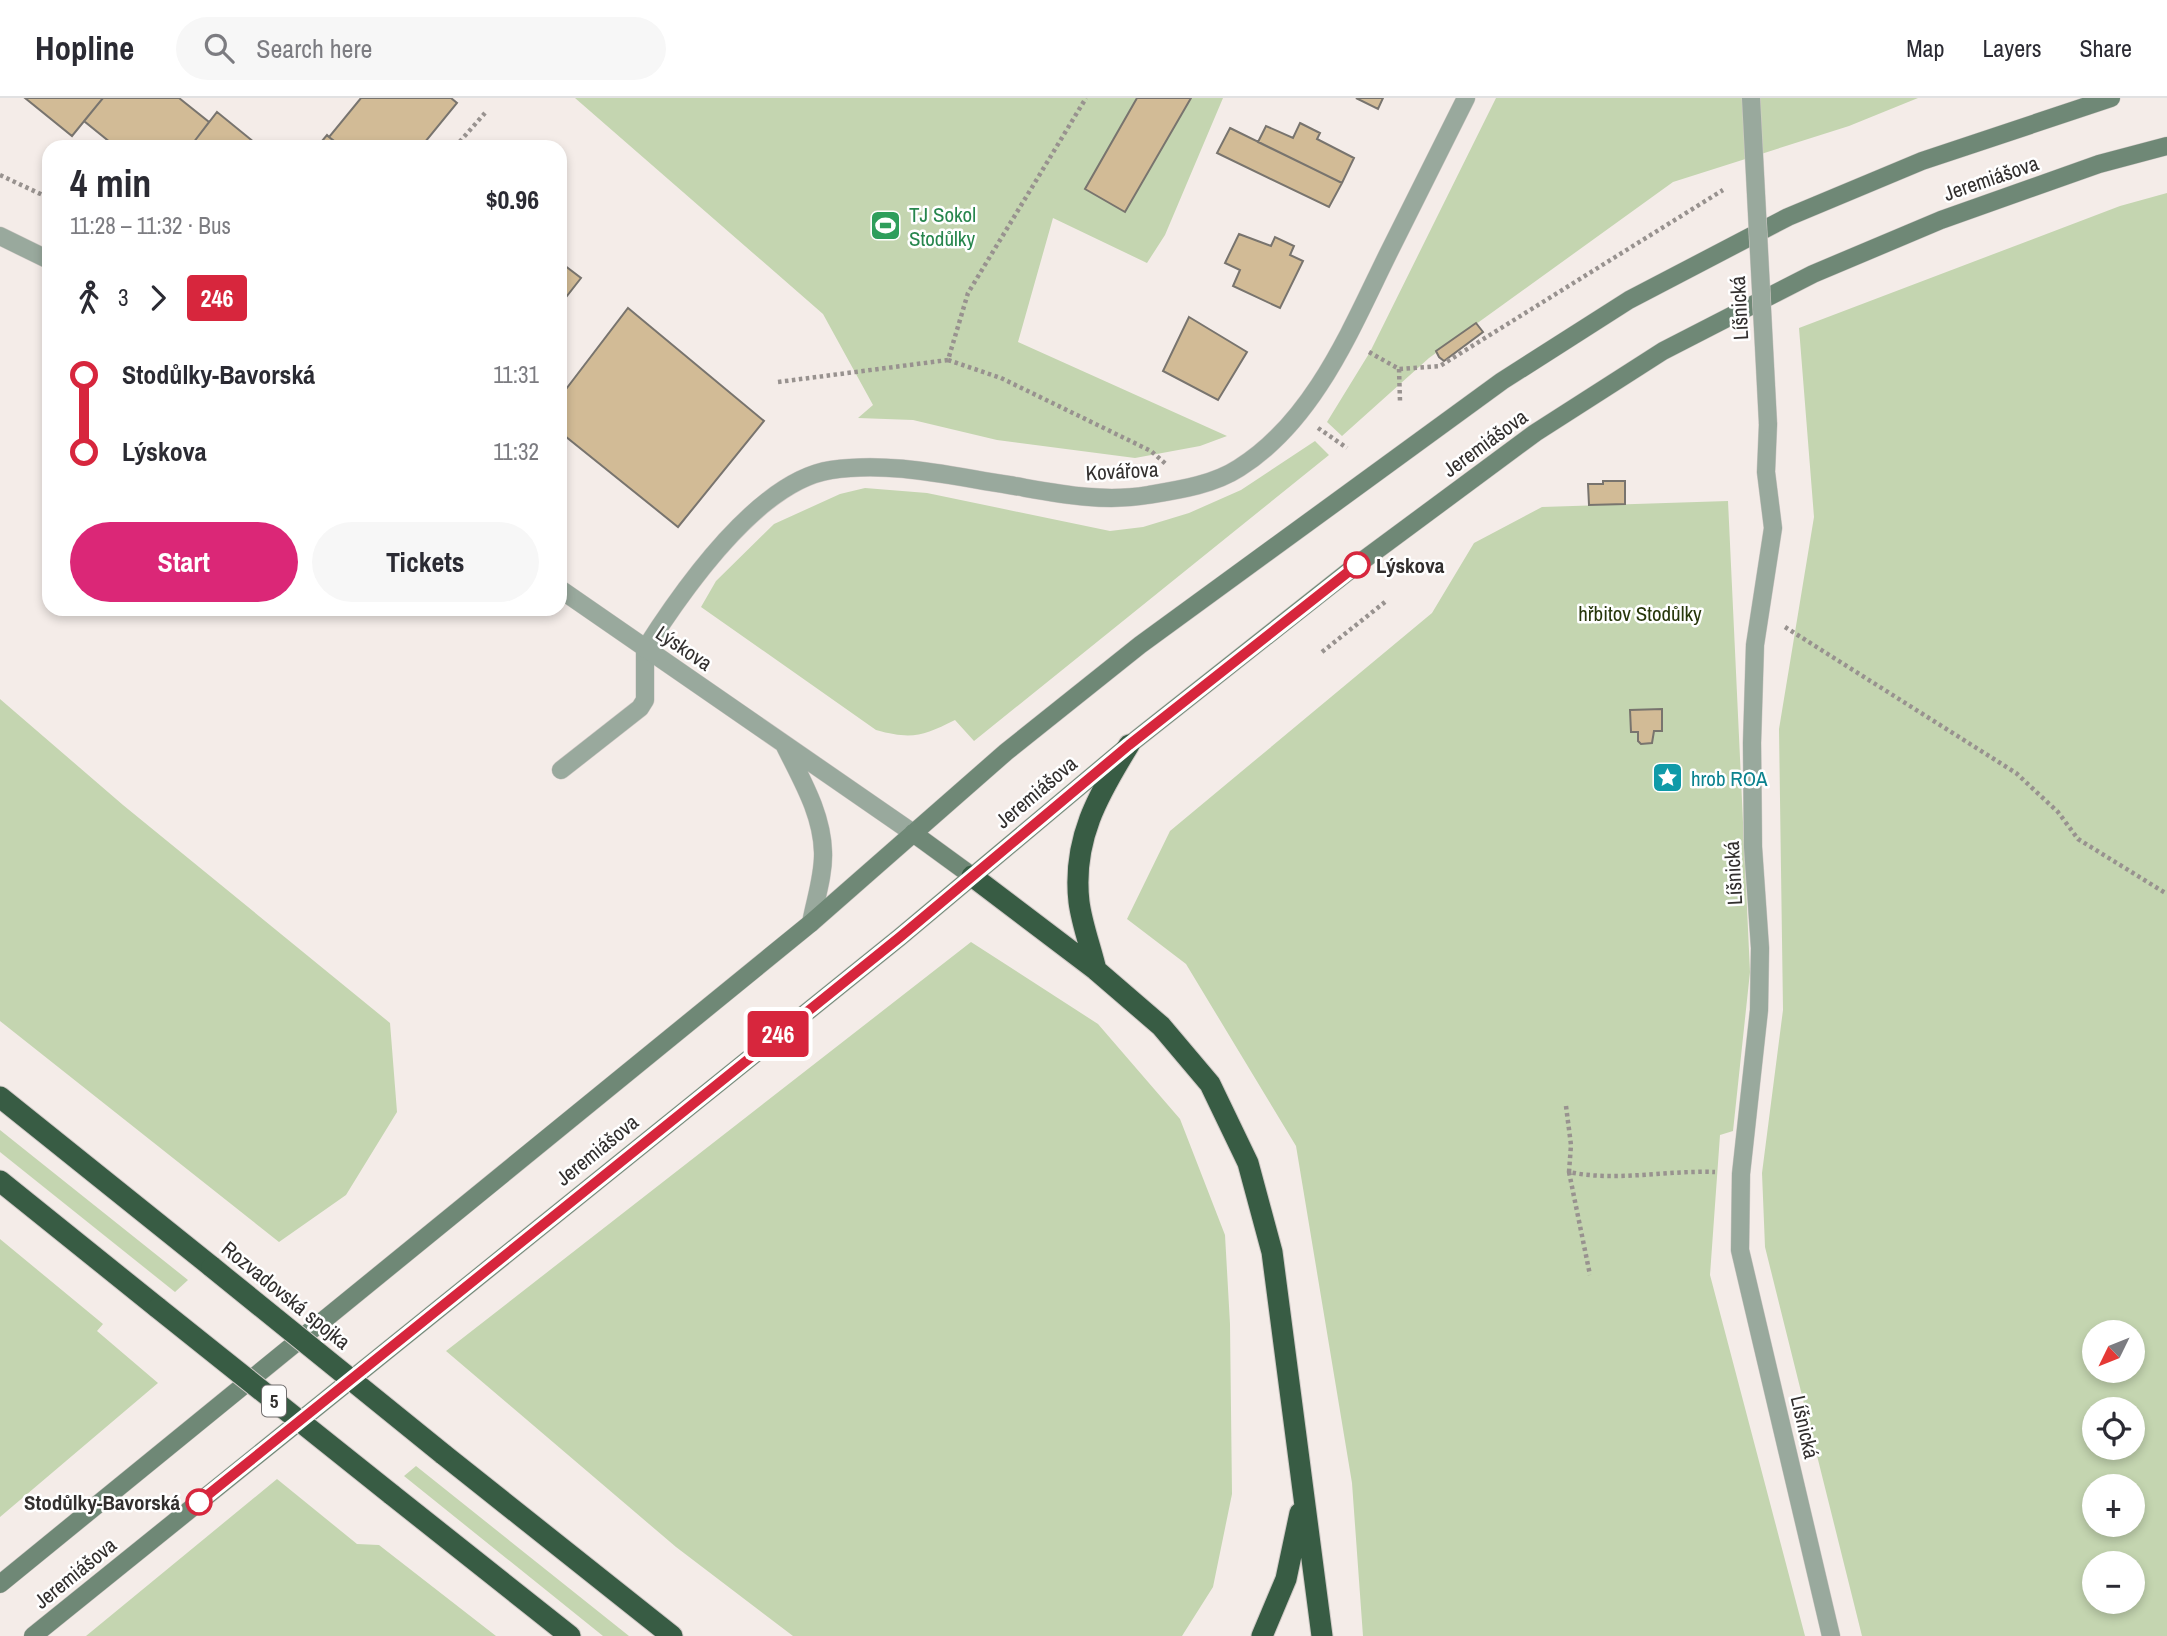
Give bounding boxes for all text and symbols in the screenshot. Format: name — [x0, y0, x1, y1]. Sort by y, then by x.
search box — [176, 17, 666, 80]
text: Hopline — [35, 26, 134, 70]
icon: search — [200, 29, 238, 67]
text: Search here — [256, 31, 372, 66]
text: Map — [1906, 32, 1944, 64]
text: Layers — [1982, 32, 2041, 64]
text: Share — [2079, 32, 2132, 64]
street label: Jeremiášova — [1940, 148, 2043, 208]
text: 4 min — [70, 158, 151, 209]
text: $0.96 — [486, 182, 539, 217]
place label: TJ Sokol Stodůlky — [909, 200, 976, 253]
sports icon: TJ Sokol Stodůlky — [869, 209, 903, 243]
text: 11:28 – 11:32 · Bus — [70, 210, 231, 241]
street label: Líšnická — [1723, 275, 1755, 341]
icon: walk — [70, 279, 108, 317]
icon: forward — [139, 279, 177, 317]
text: 3 — [118, 282, 129, 313]
text: 246 — [201, 282, 233, 314]
text: Stodůlky-Bavorská — [122, 357, 315, 392]
text: 11:31 — [493, 359, 539, 390]
street label: Jeremiášova — [1437, 402, 1534, 484]
text: Lýskova — [122, 434, 207, 469]
text: 11:32 — [493, 436, 539, 467]
street label: Kovářova — [1085, 455, 1160, 487]
button: Start — [70, 522, 298, 602]
button: Tickets — [312, 522, 539, 602]
place label: Lýskova — [1376, 551, 1445, 580]
marker: Lýskova — [1344, 552, 1370, 578]
park label: hřbitov Stodůlky — [1578, 599, 1702, 628]
street label: Lýskova — [650, 618, 718, 678]
street label: Jeremiášova — [989, 749, 1083, 835]
place icon: hrob ROA — [1651, 761, 1685, 795]
place label: hrob ROA — [1691, 764, 1768, 793]
street label: Líšnická — [1717, 840, 1749, 906]
line badge: 246 — [738, 1011, 818, 1057]
text: 246 — [762, 1018, 794, 1050]
street label: Jeremiášova — [550, 1107, 645, 1192]
street label: Rozvadovská spojka — [216, 1234, 357, 1356]
north arrow — [2082, 1320, 2146, 1382]
map controls — [2082, 1320, 2145, 1614]
road number: 5 — [262, 1386, 286, 1416]
street label: Líšnická — [1784, 1392, 1826, 1462]
button: locate — [2082, 1397, 2145, 1460]
button: + — [2082, 1474, 2145, 1537]
place label: Stodůlky-Bavorská — [24, 1488, 180, 1517]
marker: Stodůlky-Bavorská — [186, 1489, 212, 1515]
street label: Jeremiášova — [28, 1530, 123, 1615]
button: − — [2082, 1551, 2145, 1614]

